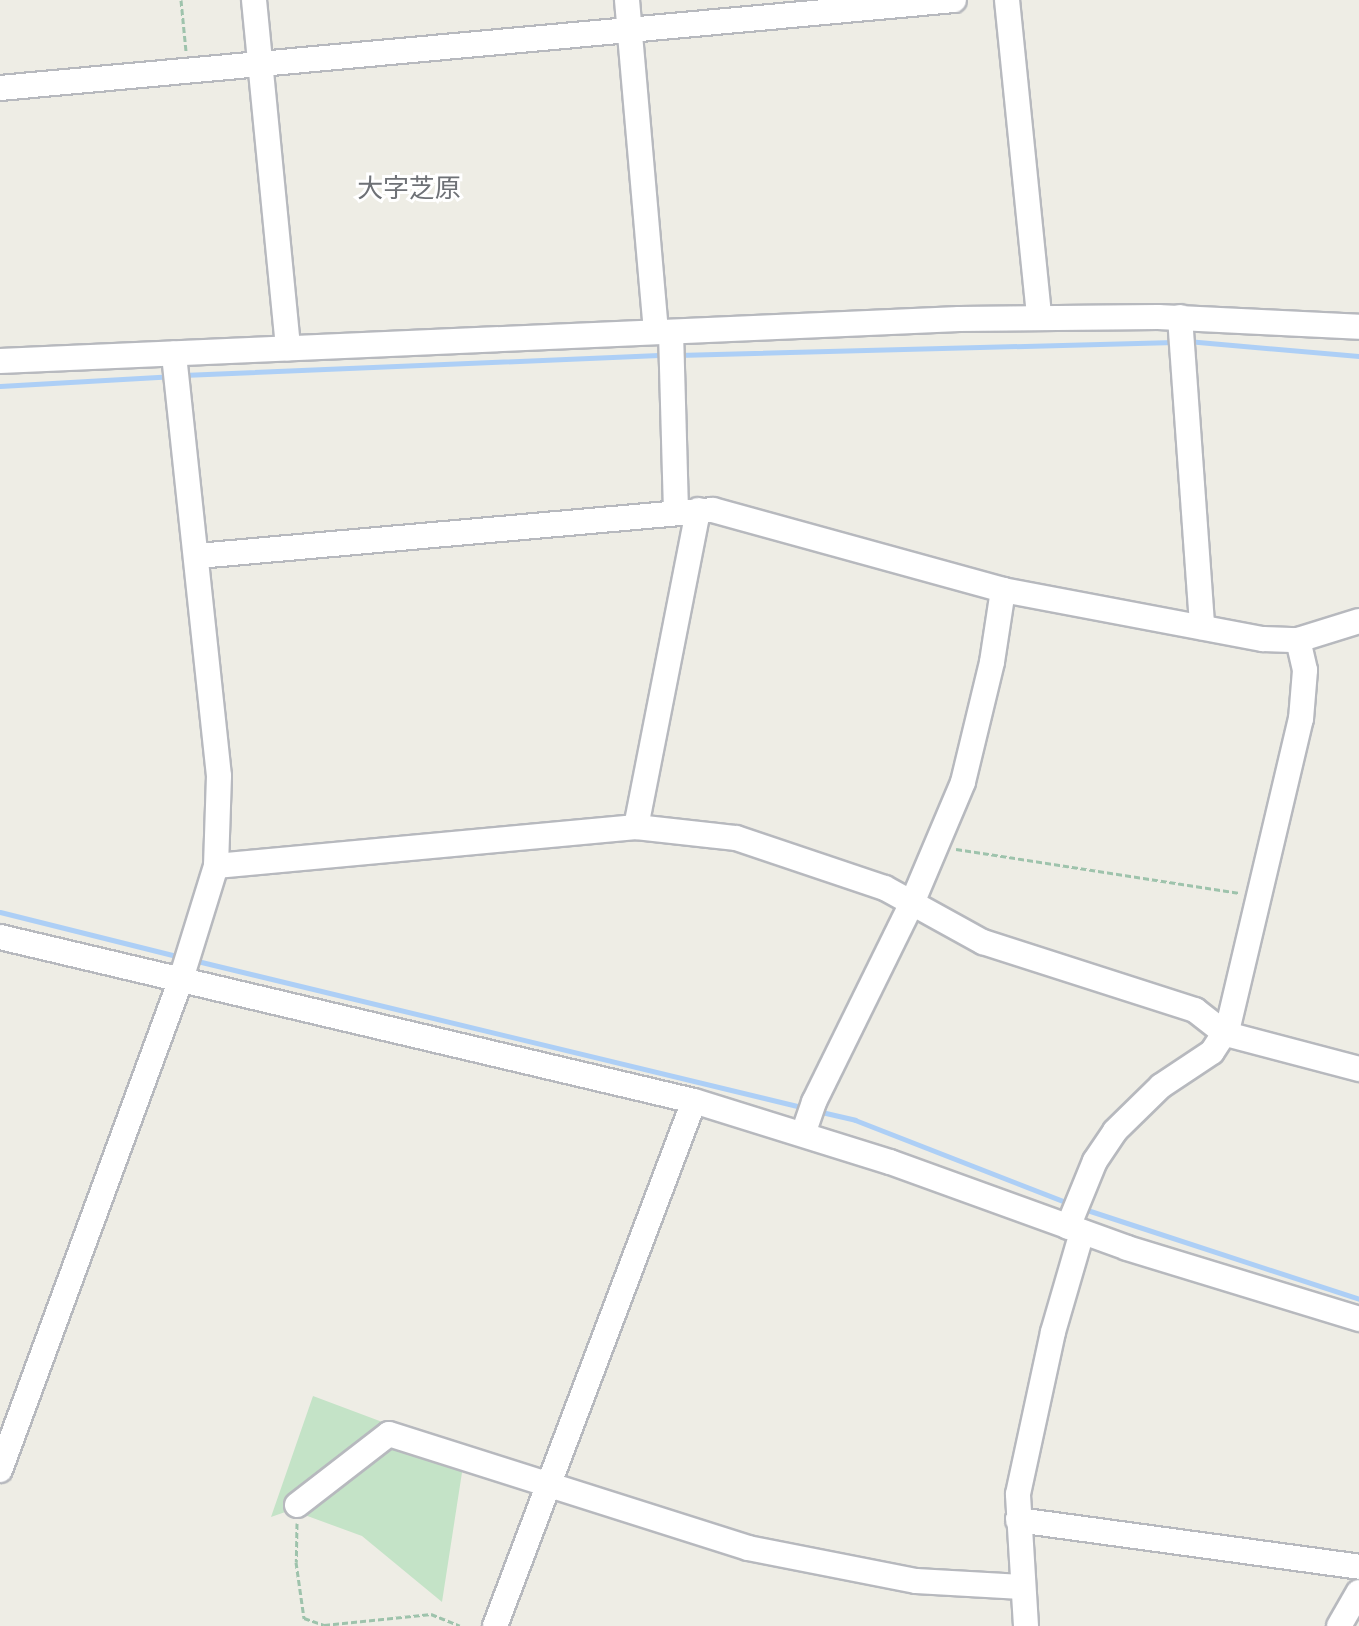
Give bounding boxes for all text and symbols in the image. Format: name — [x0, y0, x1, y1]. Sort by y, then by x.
district label: 大字芝原 — [357, 173, 461, 205]

